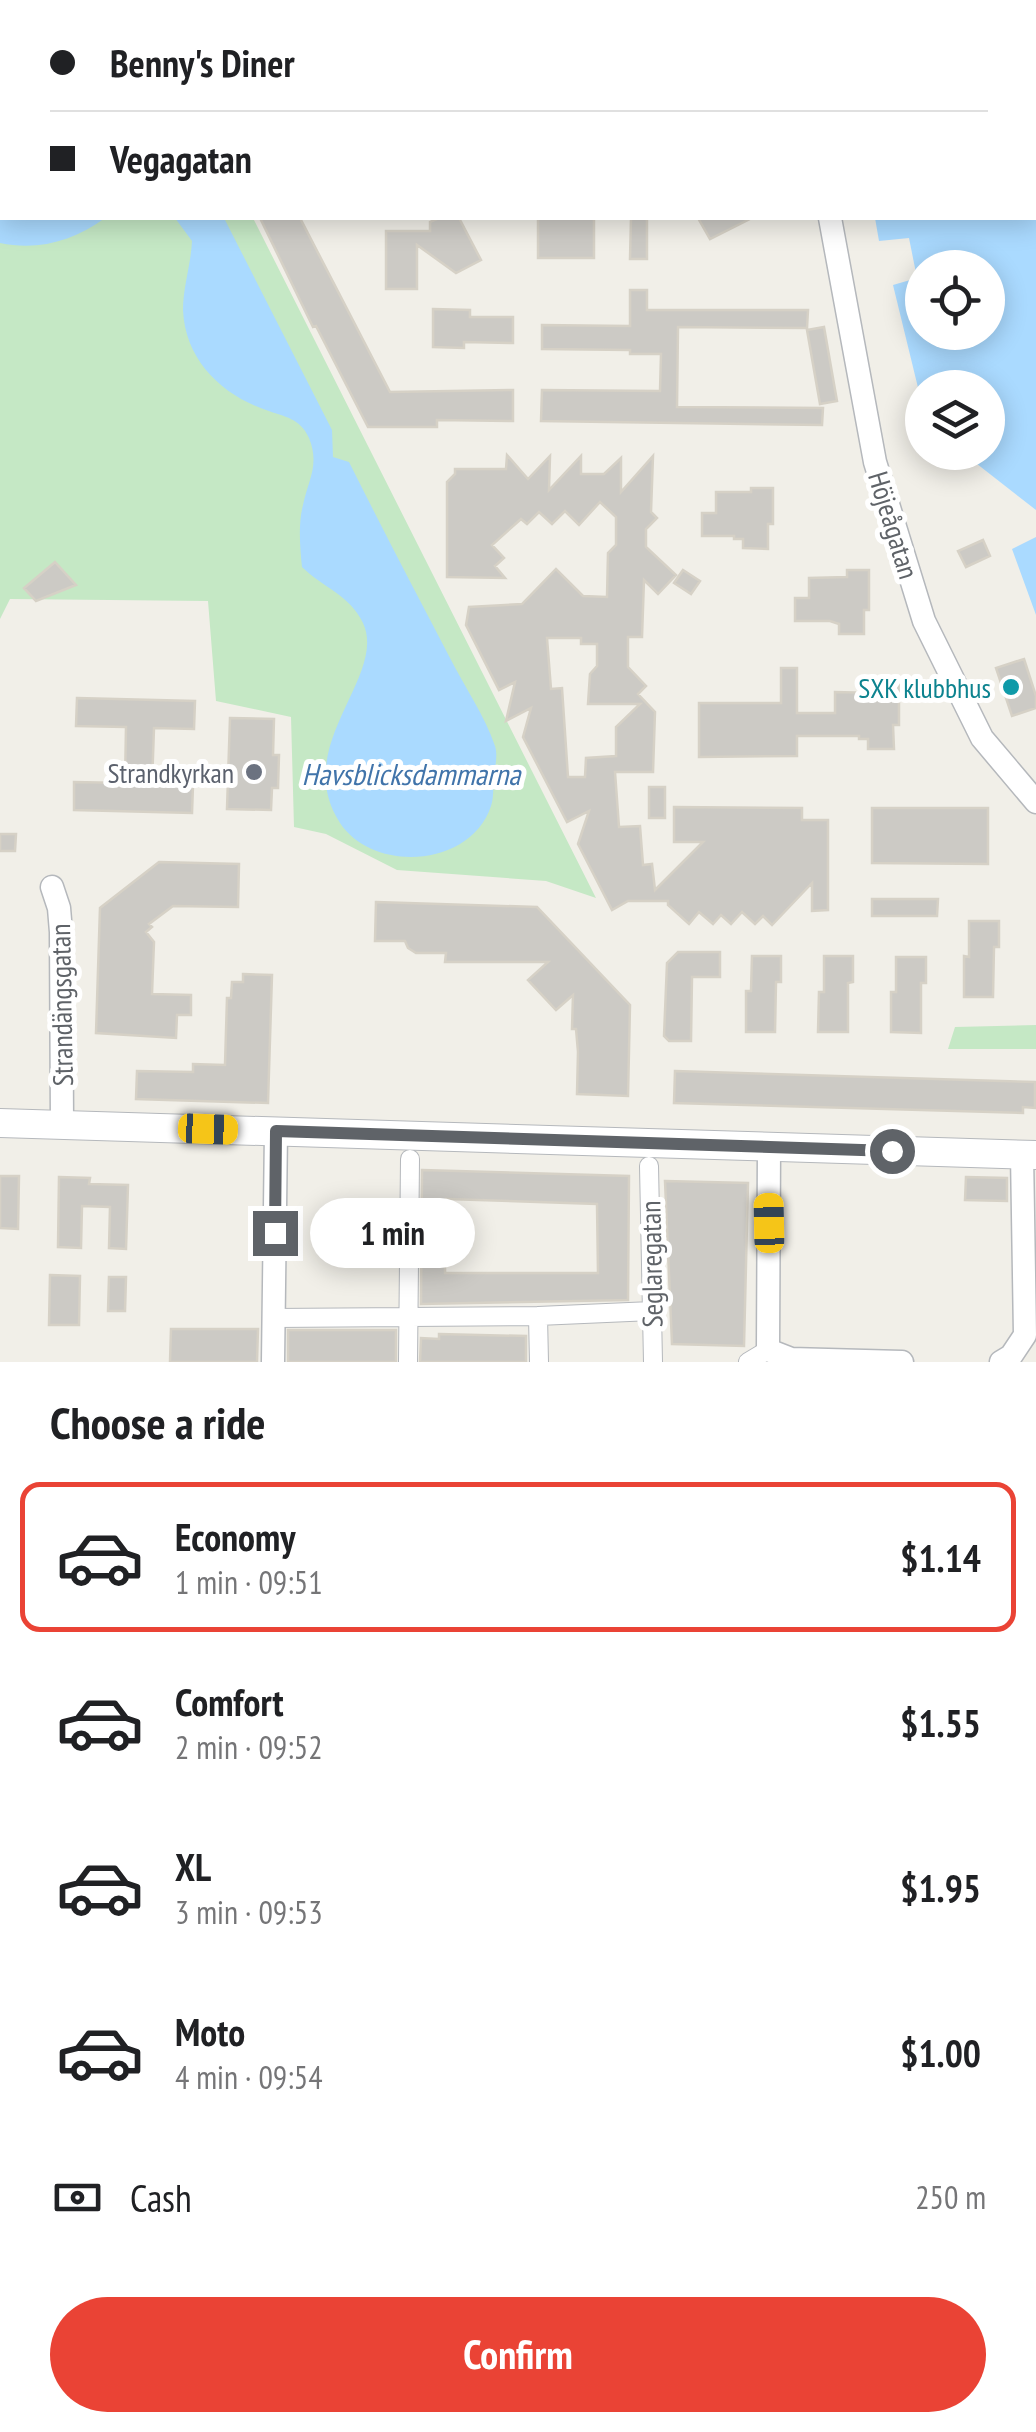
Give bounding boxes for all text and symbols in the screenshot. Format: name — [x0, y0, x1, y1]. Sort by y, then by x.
text: Benny's Diner — [110, 38, 295, 87]
text: Vegagatan — [110, 134, 252, 183]
map controls — [905, 250, 1005, 470]
button: locate — [905, 250, 1005, 350]
button: layers — [905, 370, 1005, 470]
street label: Höjeågatan — [860, 467, 928, 583]
place label: SXK klubbhus — [858, 669, 991, 706]
marker: SXK klubbhus — [1000, 676, 1022, 698]
place label: Strandkyrkan — [108, 754, 234, 791]
water label: Havsblicksdammarna — [302, 754, 522, 793]
marker: Strandkyrkan — [243, 761, 265, 783]
street label: Strandängsgatan — [41, 923, 81, 1087]
car — [177, 1113, 239, 1145]
route start — [870, 1129, 915, 1174]
car — [753, 1193, 785, 1253]
callout: 1 min — [310, 1198, 475, 1268]
street label: Seglaregatan — [631, 1200, 671, 1328]
route end — [253, 1211, 298, 1256]
text: 1 min — [360, 1212, 425, 1254]
text: Choose a ride — [50, 1393, 265, 1451]
icon: car — [55, 1512, 145, 1602]
text: Economy — [175, 1512, 295, 1561]
text: $1.14 — [900, 1533, 981, 1582]
text: 1 min · 09:51 — [175, 1561, 323, 1603]
icon: car — [55, 1677, 145, 1767]
text: Comfort — [175, 1677, 284, 1726]
text: $1.55 — [900, 1698, 981, 1747]
text: 2 min · 09:52 — [175, 1726, 323, 1768]
icon: car — [55, 1842, 145, 1932]
text: XL — [175, 1842, 211, 1891]
text: $1.95 — [900, 1863, 981, 1912]
text: 3 min · 09:53 — [175, 1891, 323, 1933]
icon: car — [55, 2007, 145, 2097]
text: Moto — [175, 2007, 245, 2056]
text: $1.00 — [900, 2028, 981, 2077]
text: 4 min · 09:54 — [175, 2056, 323, 2098]
icon: cash — [50, 2170, 105, 2225]
text: Cash — [130, 2173, 192, 2222]
text: 250 m — [915, 2176, 986, 2218]
button: Confirm — [50, 2297, 986, 2412]

